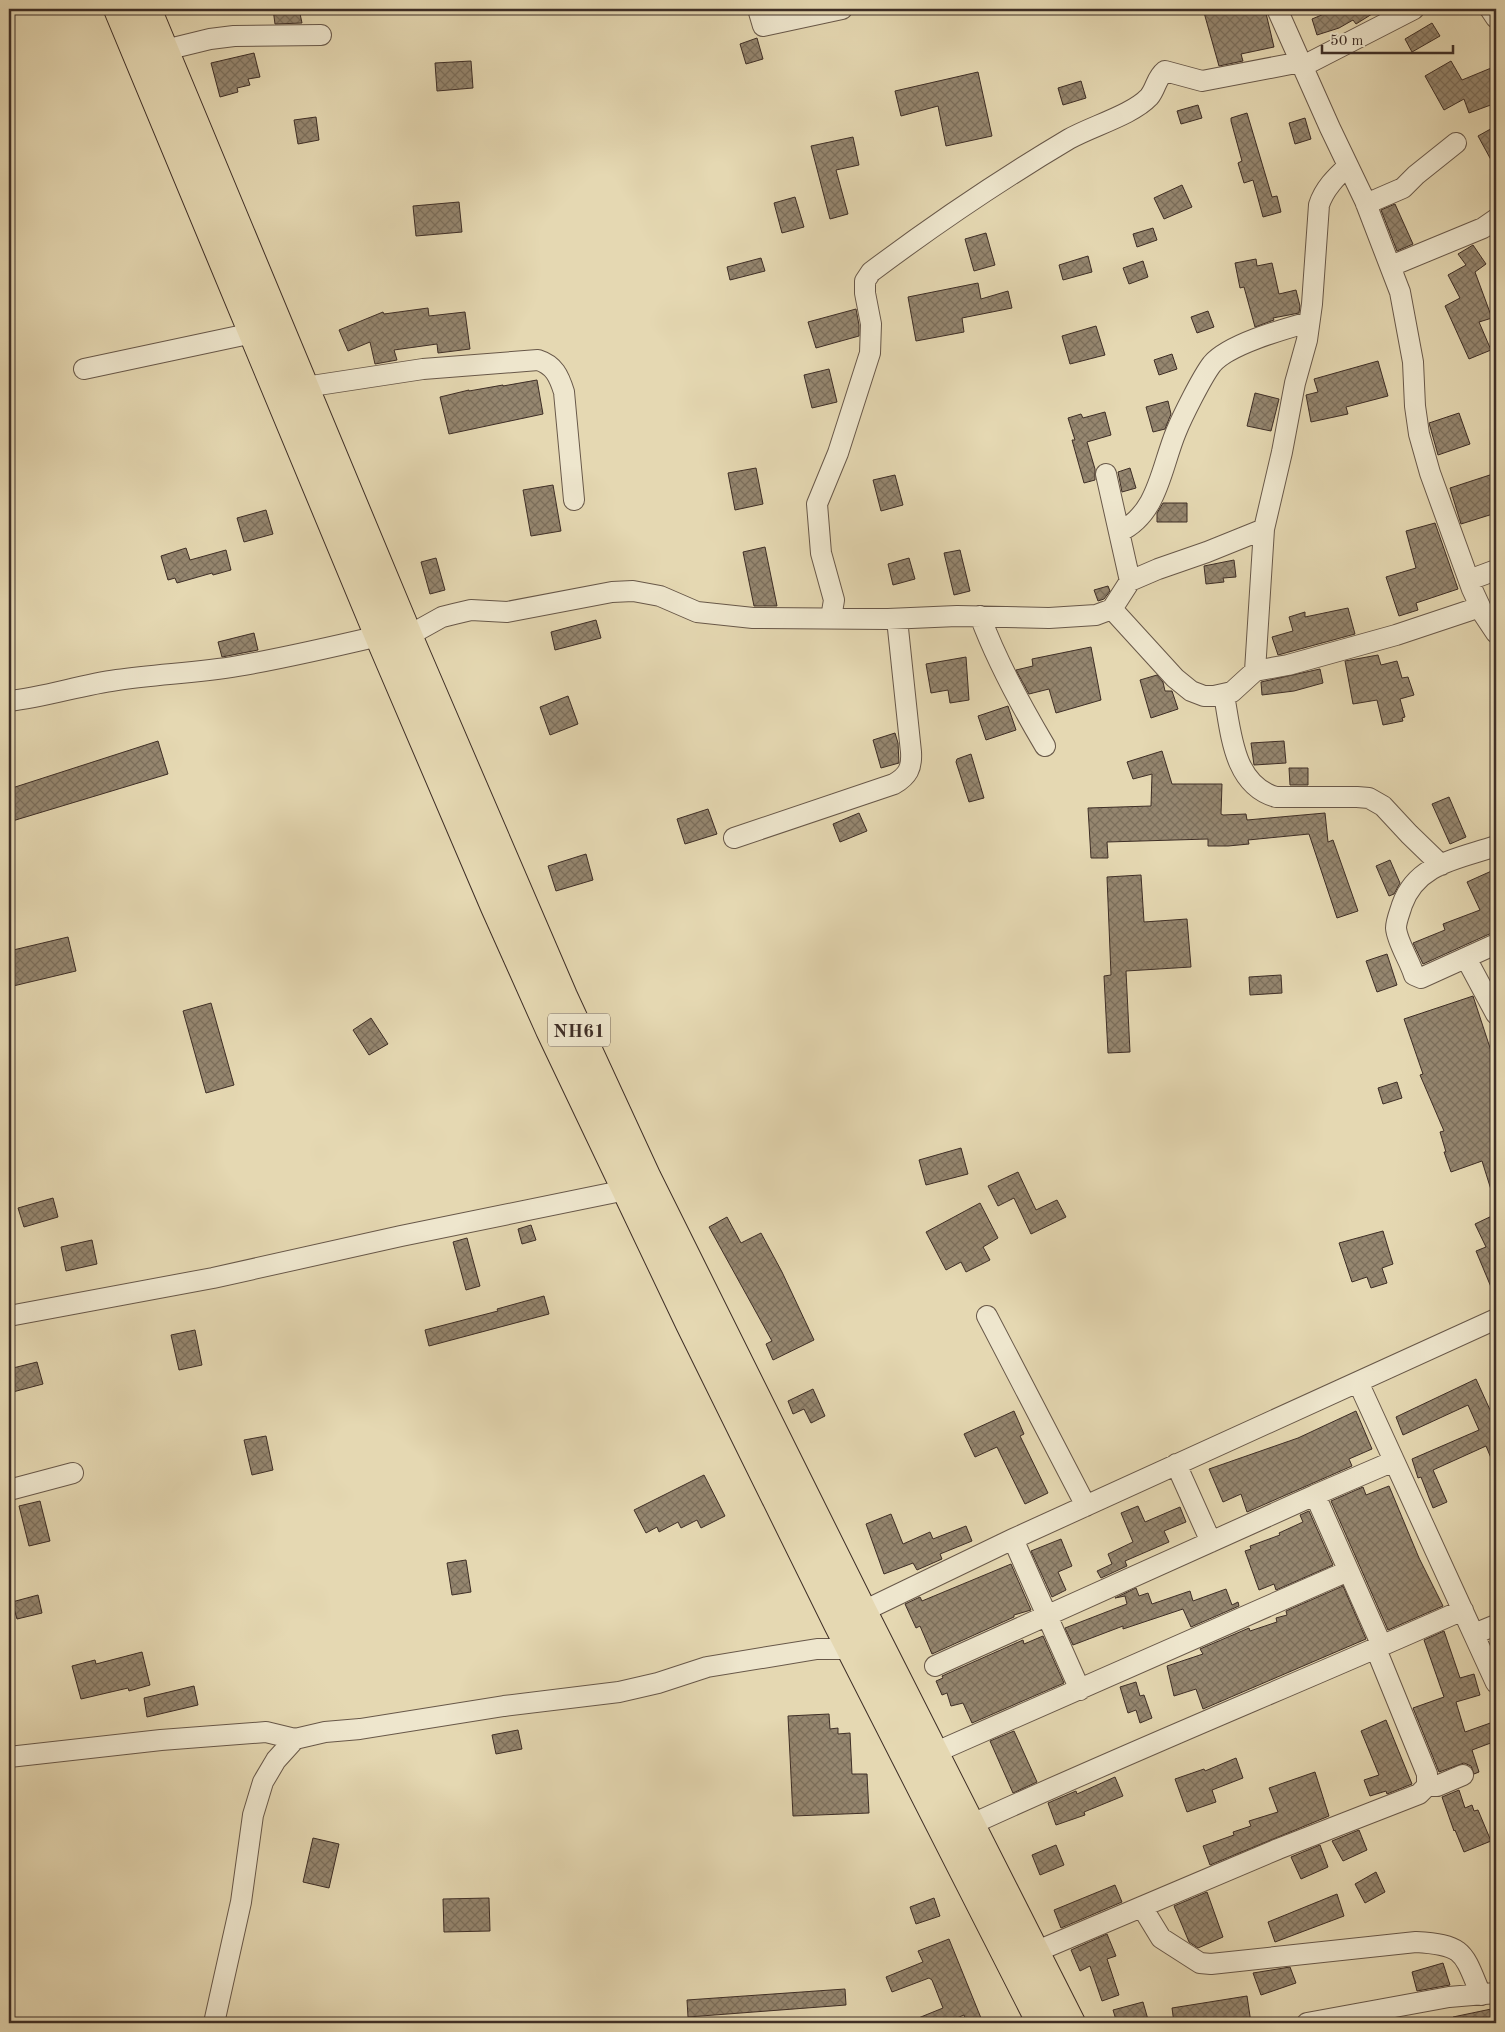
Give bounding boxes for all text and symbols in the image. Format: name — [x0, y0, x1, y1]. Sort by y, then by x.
scale bar — [1322, 22, 1454, 54]
text: 50 m — [1330, 34, 1364, 49]
road number: NH61 — [548, 1014, 610, 1046]

